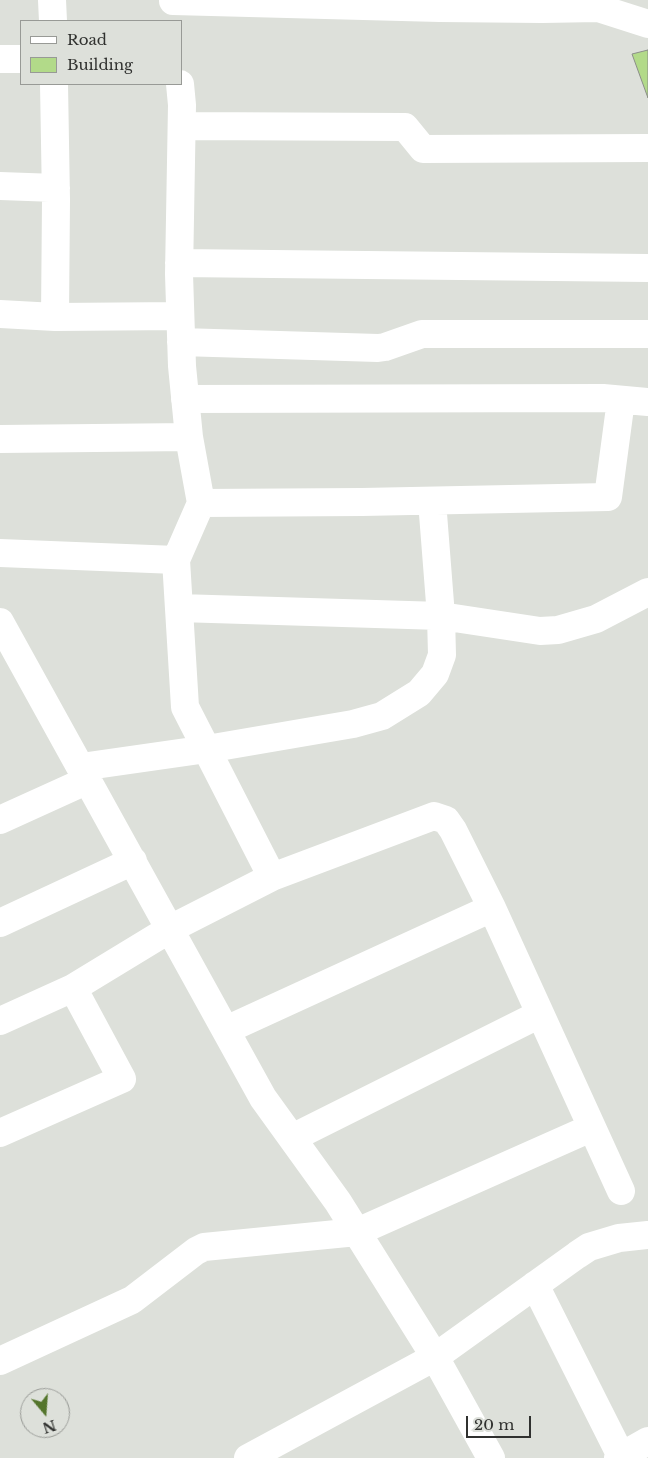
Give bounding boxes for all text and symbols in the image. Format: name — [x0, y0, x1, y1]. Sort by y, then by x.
legend — [20, 20, 182, 85]
text: Road — [67, 30, 107, 49]
text: Building — [67, 55, 133, 74]
north arrow — [20, 1388, 70, 1438]
scale bar — [468, 1406, 533, 1438]
text: 20 m — [474, 1415, 514, 1434]
text: N — [40, 1416, 58, 1437]

